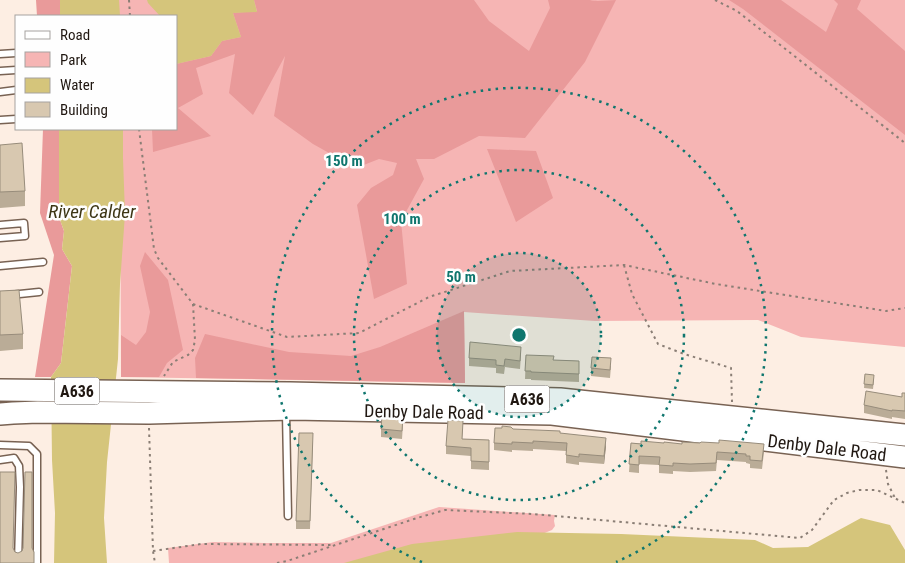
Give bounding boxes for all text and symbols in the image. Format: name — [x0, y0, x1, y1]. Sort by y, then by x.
legend — [15, 15, 178, 130]
text: Road — [60, 26, 90, 44]
text: Park — [60, 51, 87, 69]
text: Water — [60, 76, 95, 94]
text: Building — [60, 101, 108, 119]
text: 150 m — [325, 152, 363, 170]
water label: River Calder — [48, 200, 136, 223]
text: 100 m — [383, 210, 421, 228]
text: 50 m — [446, 268, 476, 286]
centre of rings — [510, 326, 528, 344]
road number: A636 — [54, 378, 100, 404]
road number: A636 — [504, 386, 550, 412]
street label: Denby Dale Road — [364, 400, 484, 423]
street label: Denby Dale Road — [766, 430, 888, 465]

